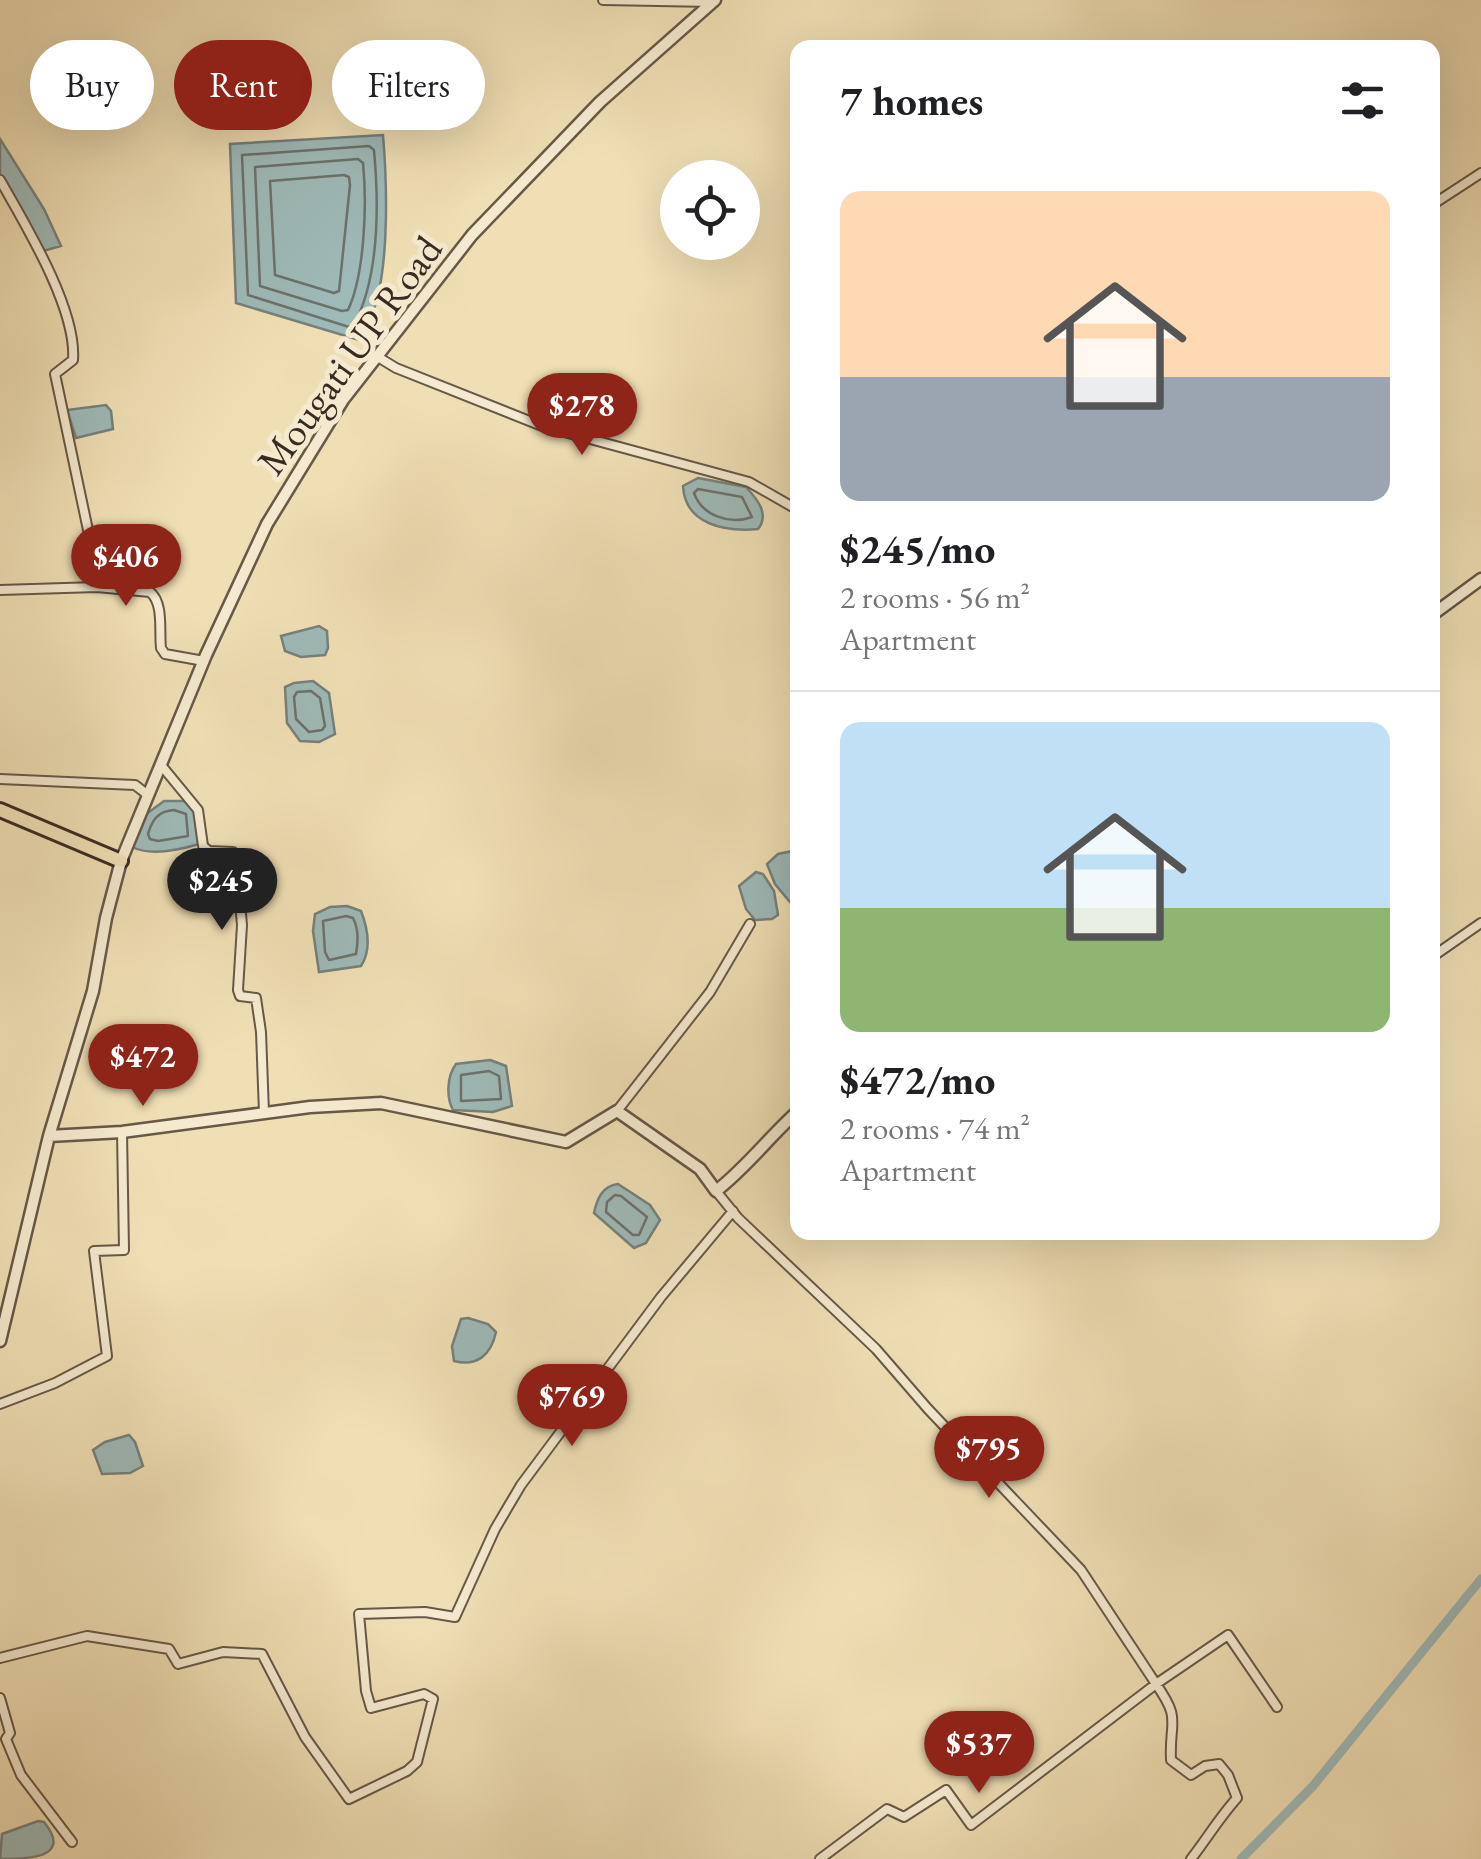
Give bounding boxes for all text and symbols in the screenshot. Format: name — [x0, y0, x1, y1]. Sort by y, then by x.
chip: Buy — [30, 40, 154, 130]
chip: Rent — [174, 40, 312, 130]
chip: Filters — [332, 40, 485, 130]
text: 7 homes — [840, 73, 983, 128]
icon: filters — [1335, 73, 1390, 128]
map controls — [660, 160, 760, 260]
button: locate — [660, 160, 760, 260]
street label: Mougati UP Road — [245, 225, 454, 485]
icon: home — [1025, 256, 1205, 436]
pin: $278 — [523, 373, 641, 458]
text: $278 — [549, 384, 615, 426]
text: $245/mo — [840, 521, 996, 576]
pin: $406 — [67, 524, 185, 609]
text: $406 — [93, 535, 159, 577]
text: 2 rooms · 56 m² — [840, 576, 1030, 618]
text: Apartment — [840, 618, 976, 660]
icon: home — [1025, 787, 1205, 967]
pin: $245 — [163, 848, 281, 933]
text: $245 — [189, 859, 255, 901]
pin: $472 — [84, 1024, 202, 1109]
text: $472 — [110, 1035, 176, 1077]
text: $472/mo — [840, 1052, 996, 1107]
text: 2 rooms · 74 m² — [840, 1107, 1030, 1149]
text: Apartment — [840, 1149, 976, 1191]
pin: $769 — [513, 1364, 631, 1449]
text: $769 — [539, 1375, 605, 1417]
pin: $795 — [930, 1416, 1048, 1501]
text: $795 — [956, 1427, 1022, 1469]
pin: $537 — [920, 1711, 1038, 1796]
text: $537 — [946, 1722, 1012, 1764]

